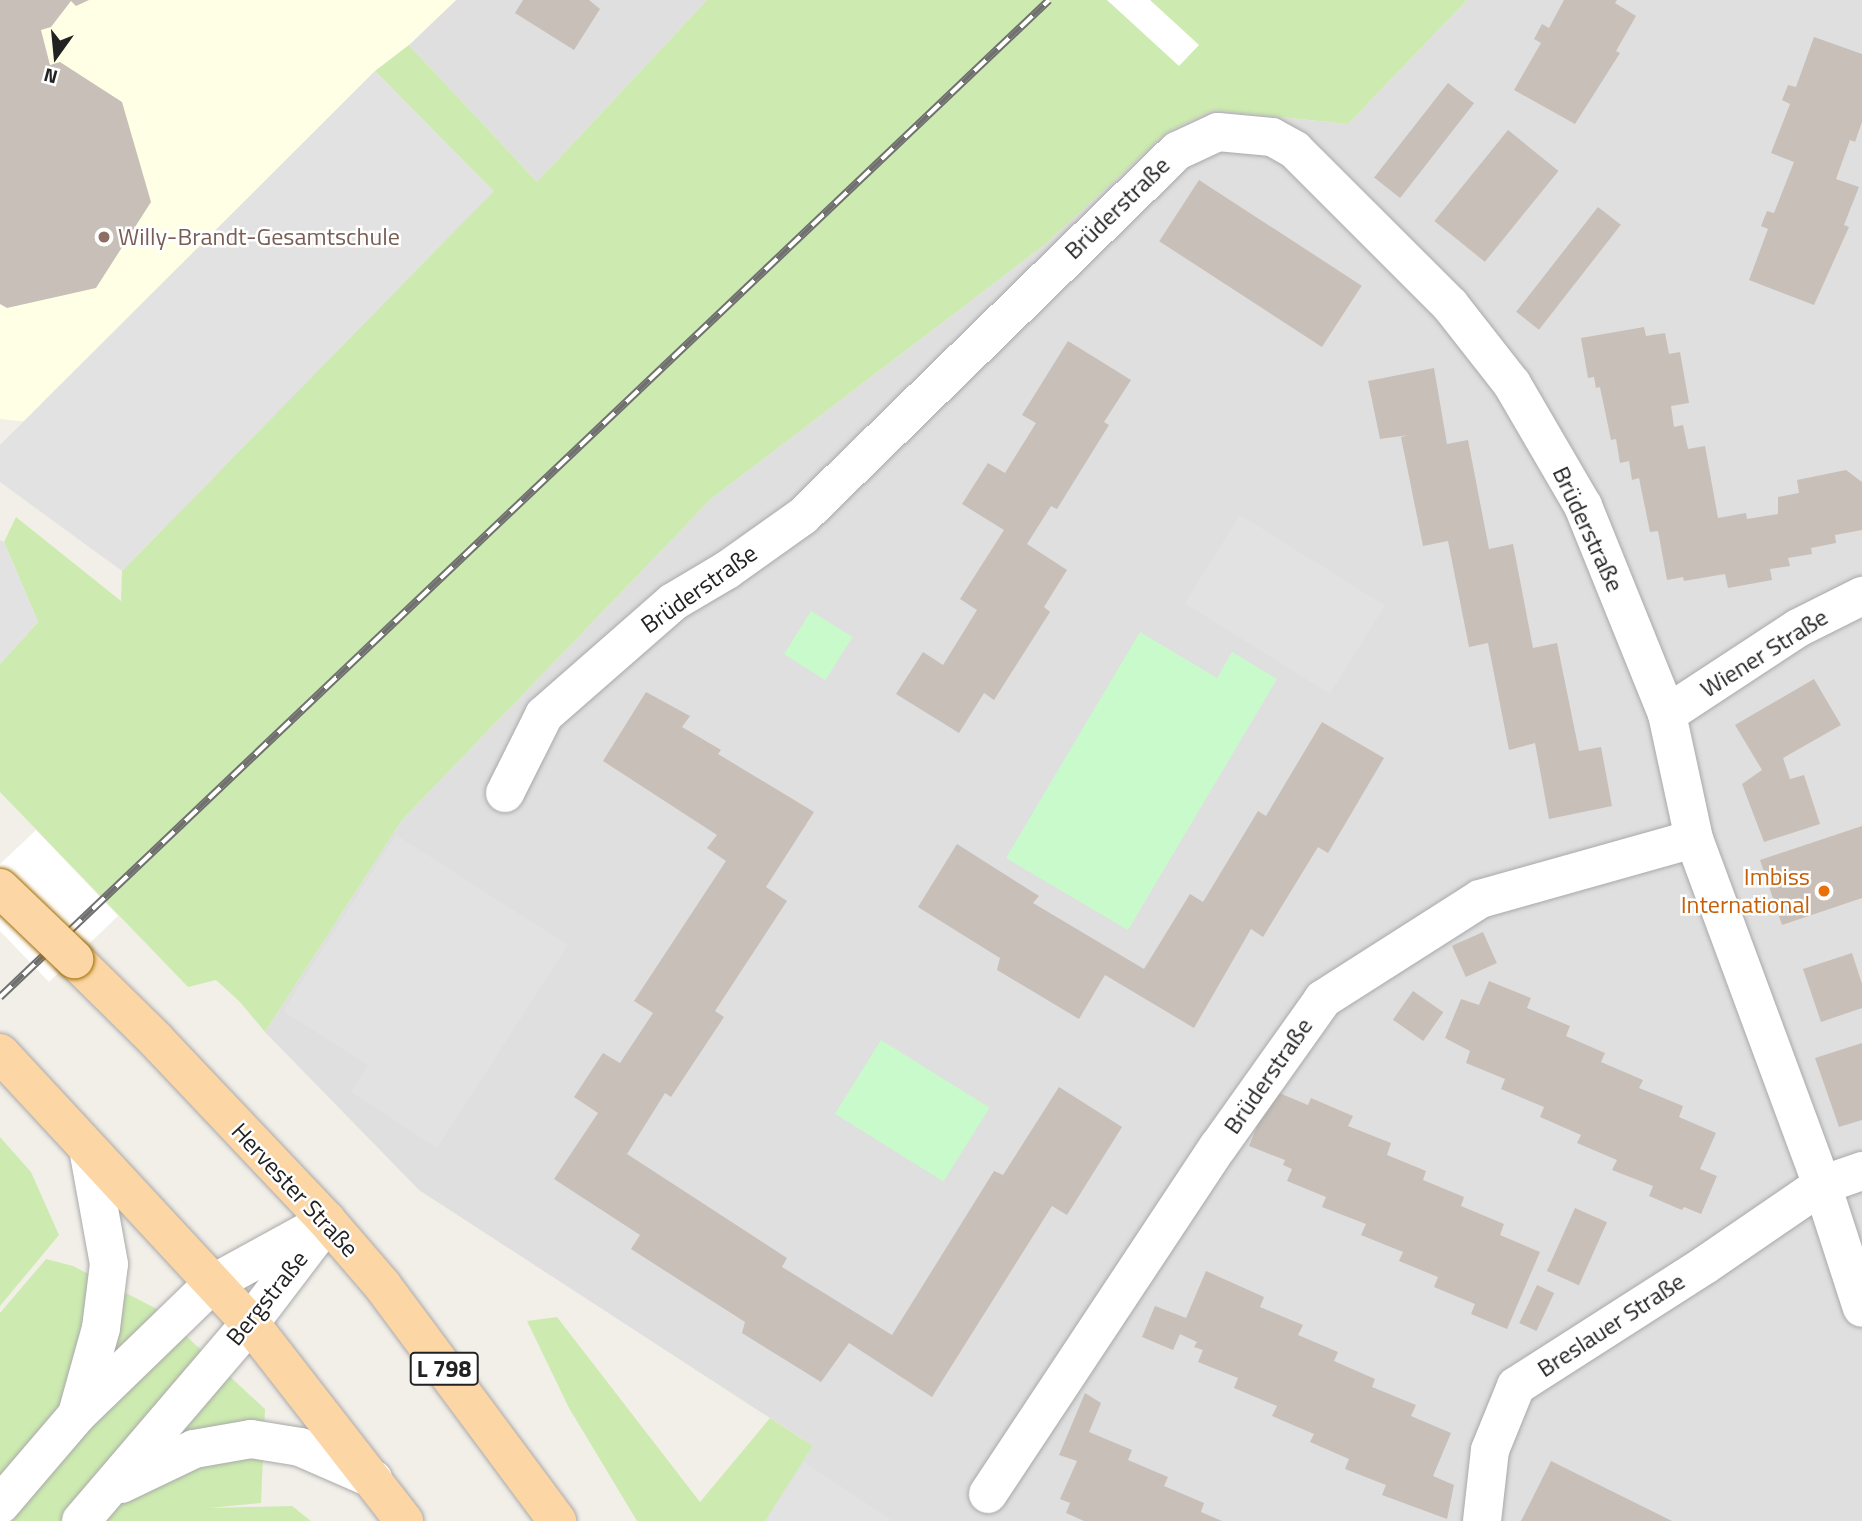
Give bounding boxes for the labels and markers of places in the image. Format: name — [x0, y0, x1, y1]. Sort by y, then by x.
place label: Willy-Brandt-Gesamtschule — [118, 223, 400, 251]
marker: Willy-Brandt-Gesamtschule — [96, 229, 112, 245]
place label: Imbiss International — [1681, 863, 1810, 919]
marker: Imbiss International — [1816, 883, 1832, 899]

